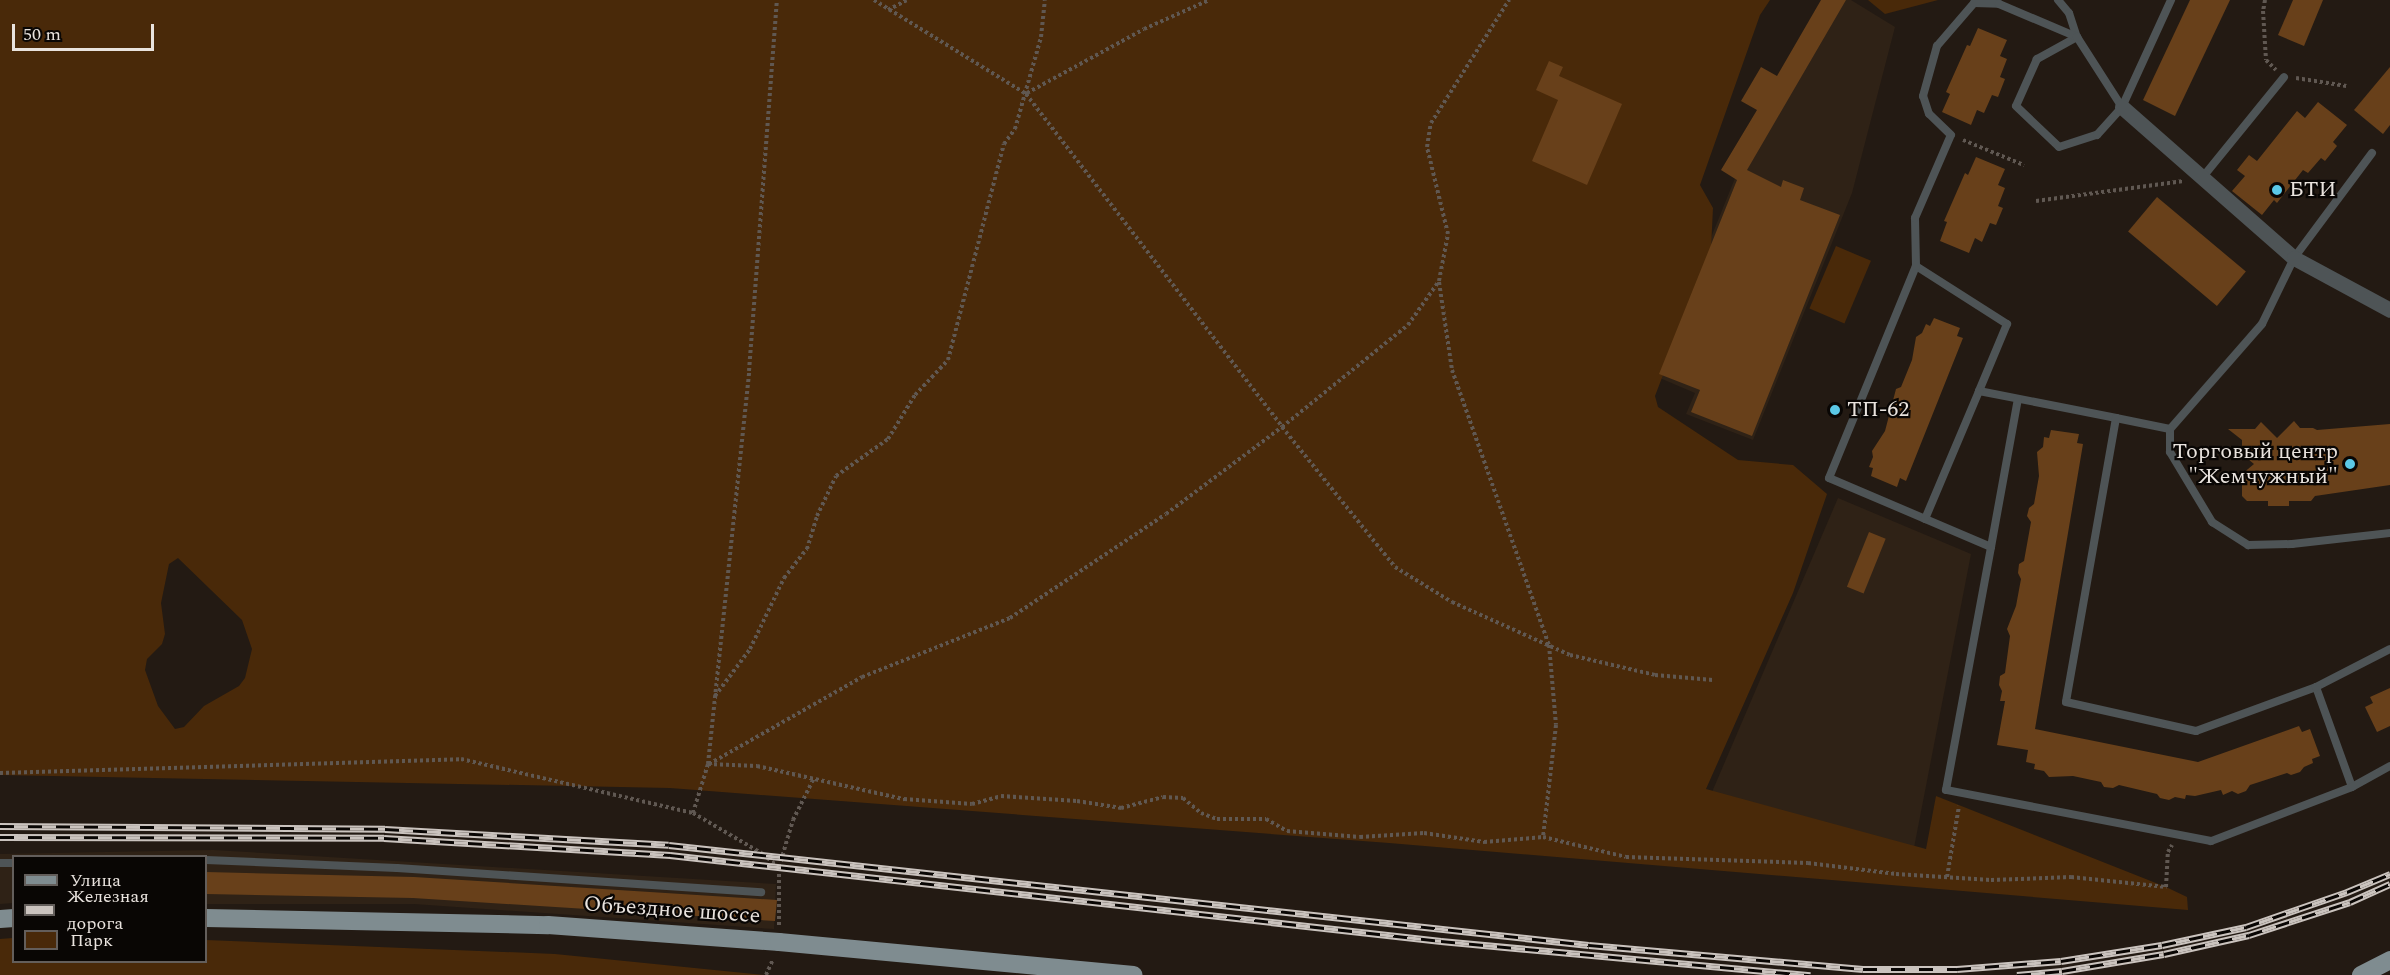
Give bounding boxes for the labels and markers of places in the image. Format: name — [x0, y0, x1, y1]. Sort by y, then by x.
place label: БТИ — [2289, 177, 2337, 203]
marker: БТИ — [2270, 183, 2284, 197]
place label: ТП-62 — [1847, 397, 1909, 423]
marker: ТП-62 — [1828, 403, 1842, 417]
place label: Торговый центр "Жемчужный" — [2172, 438, 2338, 490]
marker: Торговый центр "Жемчужный" — [2343, 457, 2357, 471]

